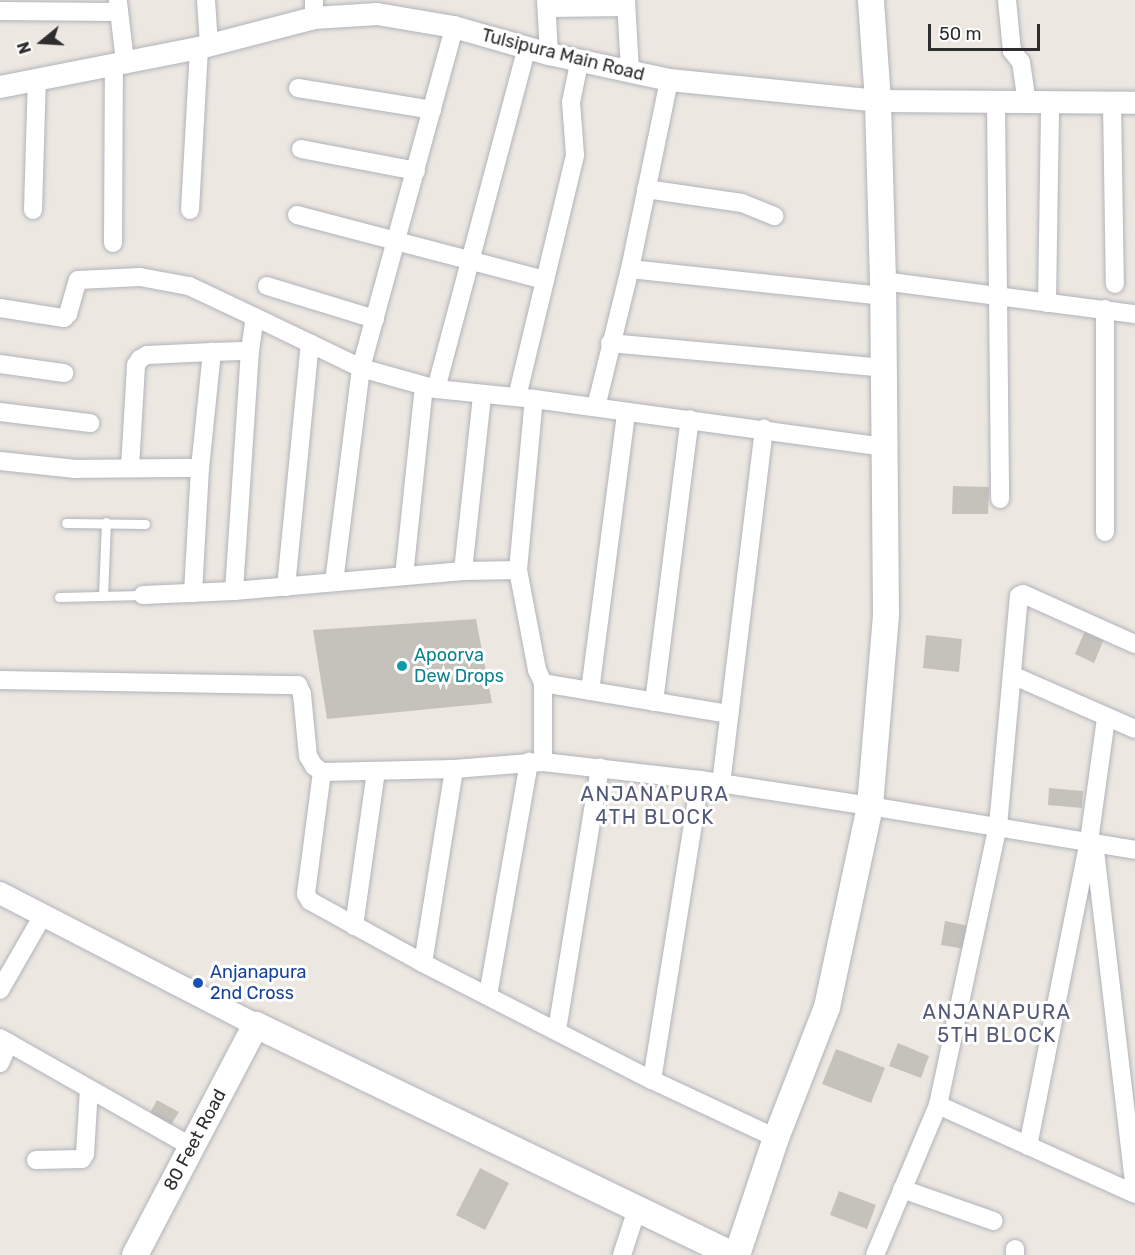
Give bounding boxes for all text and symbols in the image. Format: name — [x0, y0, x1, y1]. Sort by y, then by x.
north arrow — [12, 12, 72, 72]
scale bar — [931, 12, 1044, 50]
text: 50 m — [939, 23, 982, 45]
street label: Tulsipura Main Road — [479, 24, 647, 86]
text: N — [14, 39, 35, 56]
place label: Apoorva Dew Drops — [414, 645, 504, 688]
marker: Apoorva Dew Drops — [395, 659, 409, 673]
district label: ANJANAPURA 4TH BLOCK — [581, 782, 729, 829]
place label: Anjanapura 2nd Cross — [210, 962, 307, 1004]
marker: Anjanapura 2nd Cross — [191, 976, 205, 990]
district label: ANJANAPURA 5TH BLOCK — [923, 1000, 1071, 1047]
street label: 80 Feet Road — [159, 1086, 231, 1194]

